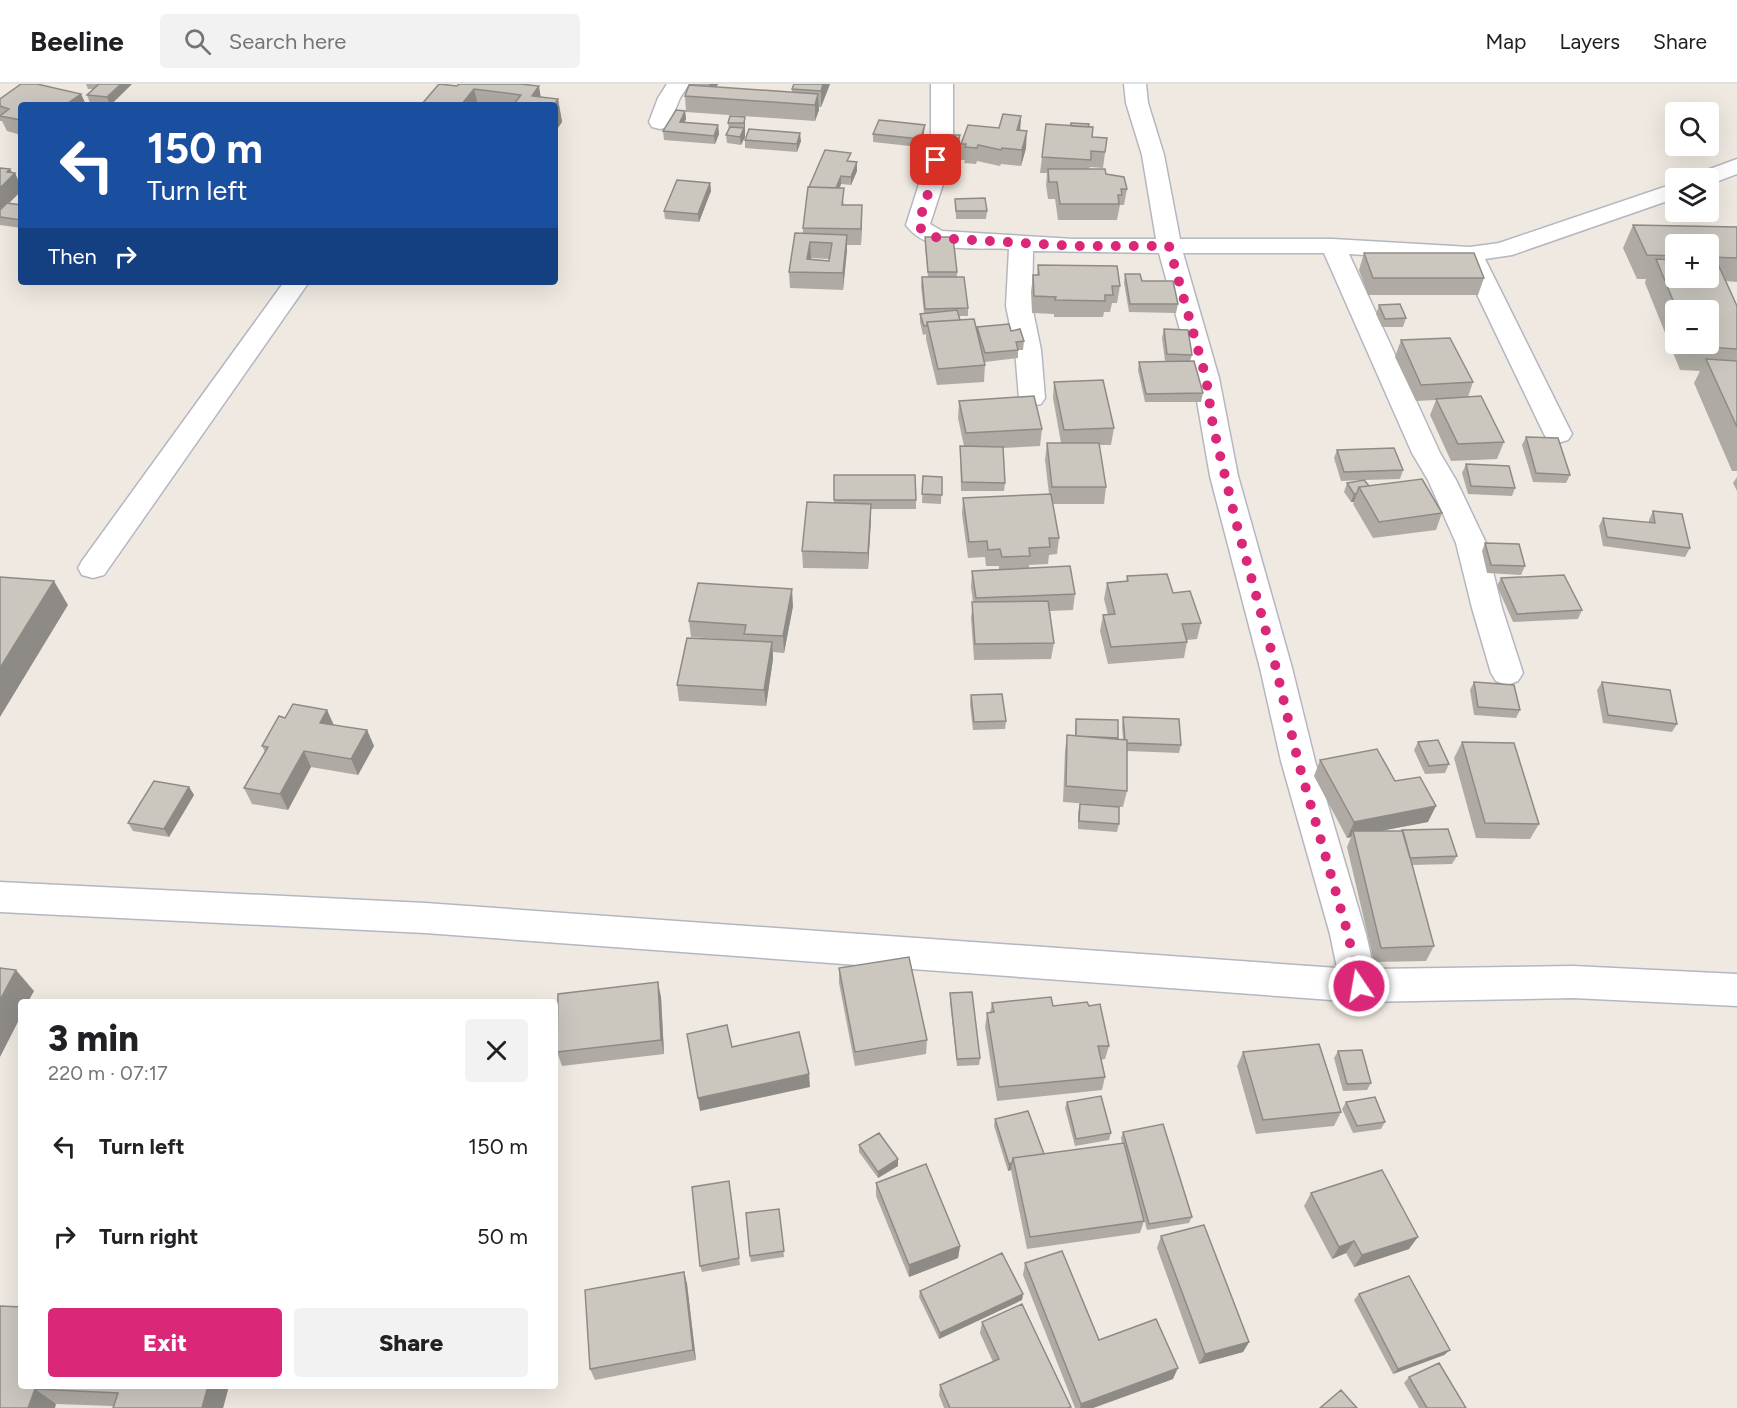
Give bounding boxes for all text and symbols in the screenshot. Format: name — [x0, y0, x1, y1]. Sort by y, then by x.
search box — [160, 14, 580, 68]
text: Beeline — [30, 24, 124, 58]
icon: search — [181, 25, 214, 58]
text: Search here — [229, 28, 346, 55]
text: Map — [1486, 29, 1526, 54]
text: Layers — [1559, 29, 1620, 54]
text: Share — [1653, 29, 1707, 54]
map controls — [1665, 102, 1719, 354]
button: search — [1665, 102, 1719, 156]
text: 150 m — [147, 123, 263, 174]
icon: left — [48, 126, 126, 204]
pin — [910, 134, 961, 185]
icon: arrive — [919, 143, 952, 176]
button: layers — [1665, 168, 1719, 222]
text: Turn left — [147, 174, 247, 207]
button: + — [1665, 234, 1719, 288]
icon: right — [109, 240, 142, 273]
text: Then — [48, 243, 97, 270]
button: − — [1665, 300, 1719, 354]
position arrow — [1327, 954, 1391, 1018]
text: 3 min — [48, 1017, 139, 1060]
button: close — [465, 1019, 528, 1082]
text: 220 m · 07:17 — [48, 1061, 168, 1085]
icon: left — [48, 1130, 81, 1163]
text: Turn left — [99, 1133, 185, 1160]
text: 150 m — [468, 1133, 528, 1160]
icon: right — [48, 1220, 81, 1253]
text: Turn right — [99, 1223, 198, 1250]
text: 50 m — [477, 1223, 528, 1250]
button: Exit — [48, 1308, 282, 1377]
button: Share — [294, 1308, 528, 1377]

